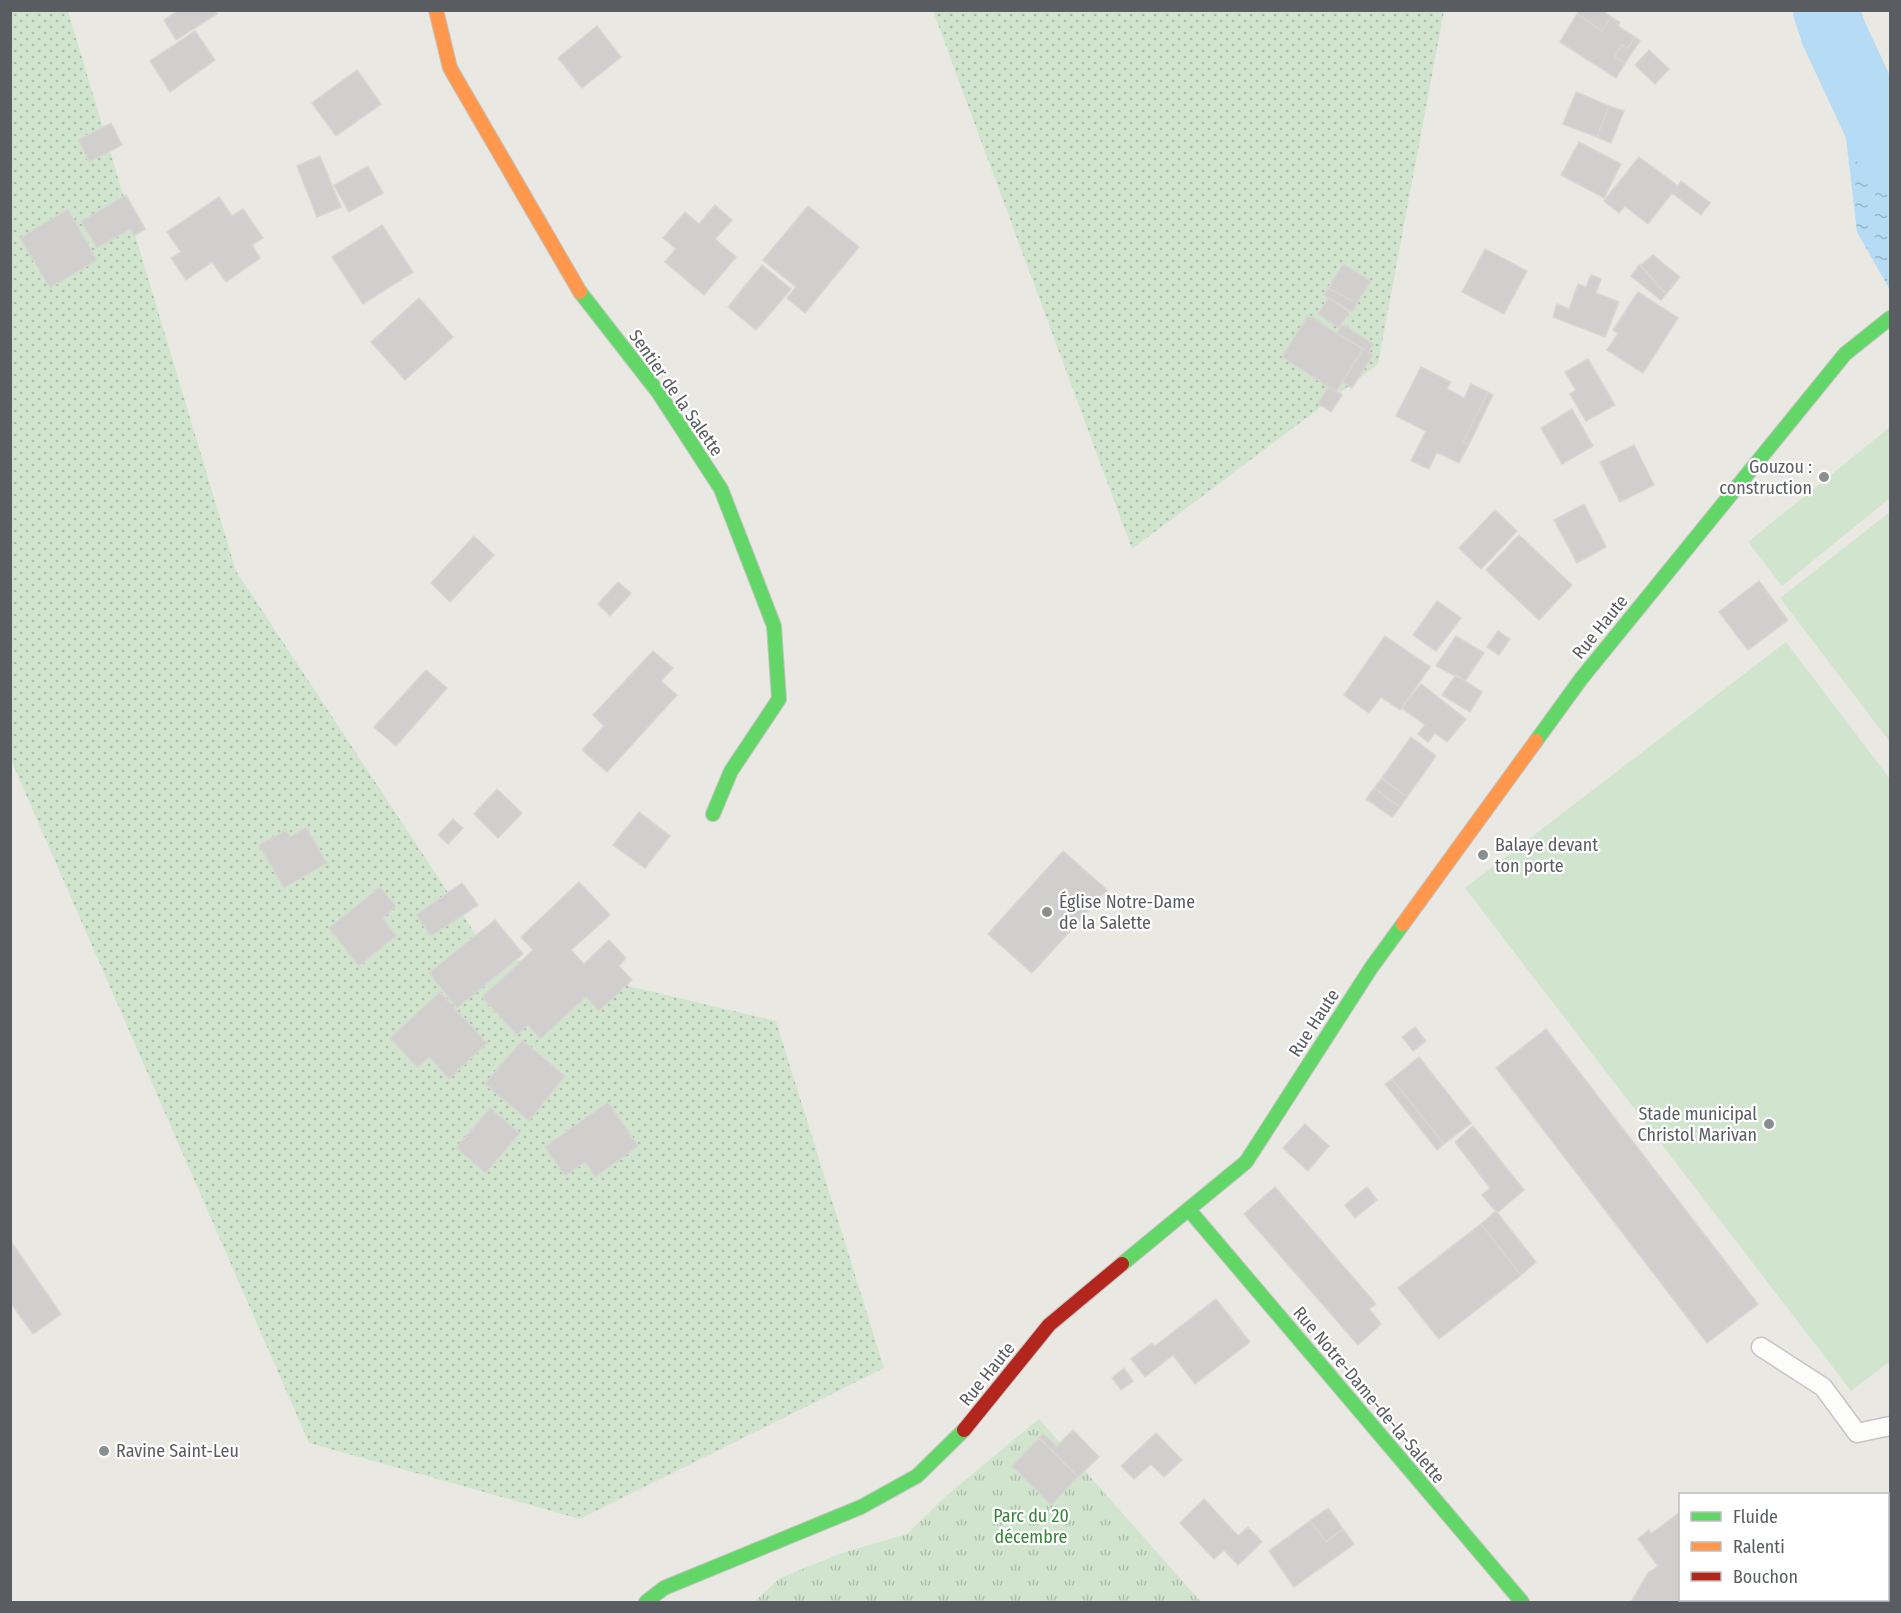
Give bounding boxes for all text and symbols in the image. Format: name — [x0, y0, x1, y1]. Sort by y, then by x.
street label: Sentier de la Salette — [624, 326, 728, 460]
place label: Gouzou : construction — [1719, 456, 1812, 499]
marker: Gouzou : construction — [1817, 470, 1831, 484]
street label: Rue Haute — [1568, 590, 1633, 663]
place label: Balaye devant ton porte — [1495, 834, 1598, 877]
marker: Balaye devant ton porte — [1476, 848, 1490, 862]
place label: Église Notre-Dame de la Salette — [1059, 890, 1195, 934]
marker: Église Notre-Dame de la Salette — [1040, 905, 1054, 919]
street label: Rue Haute — [1284, 985, 1344, 1061]
place label: Stade municipal Christol Marivan — [1637, 1103, 1757, 1146]
marker: Stade municipal Christol Marivan — [1762, 1117, 1776, 1131]
street label: Rue Notre-Dame-de-la-Salette — [1288, 1302, 1450, 1488]
street label: Rue Haute — [955, 1337, 1020, 1410]
place label: Ravine Saint-Leu — [116, 1440, 239, 1462]
marker: Ravine Saint-Leu — [97, 1444, 111, 1458]
legend — [1679, 1493, 1889, 1601]
park label: Parc du 20 décembre — [993, 1505, 1069, 1548]
text: Fluide — [1733, 1506, 1778, 1528]
text: Ralenti — [1733, 1536, 1785, 1558]
text: Bouchon — [1733, 1566, 1798, 1588]

